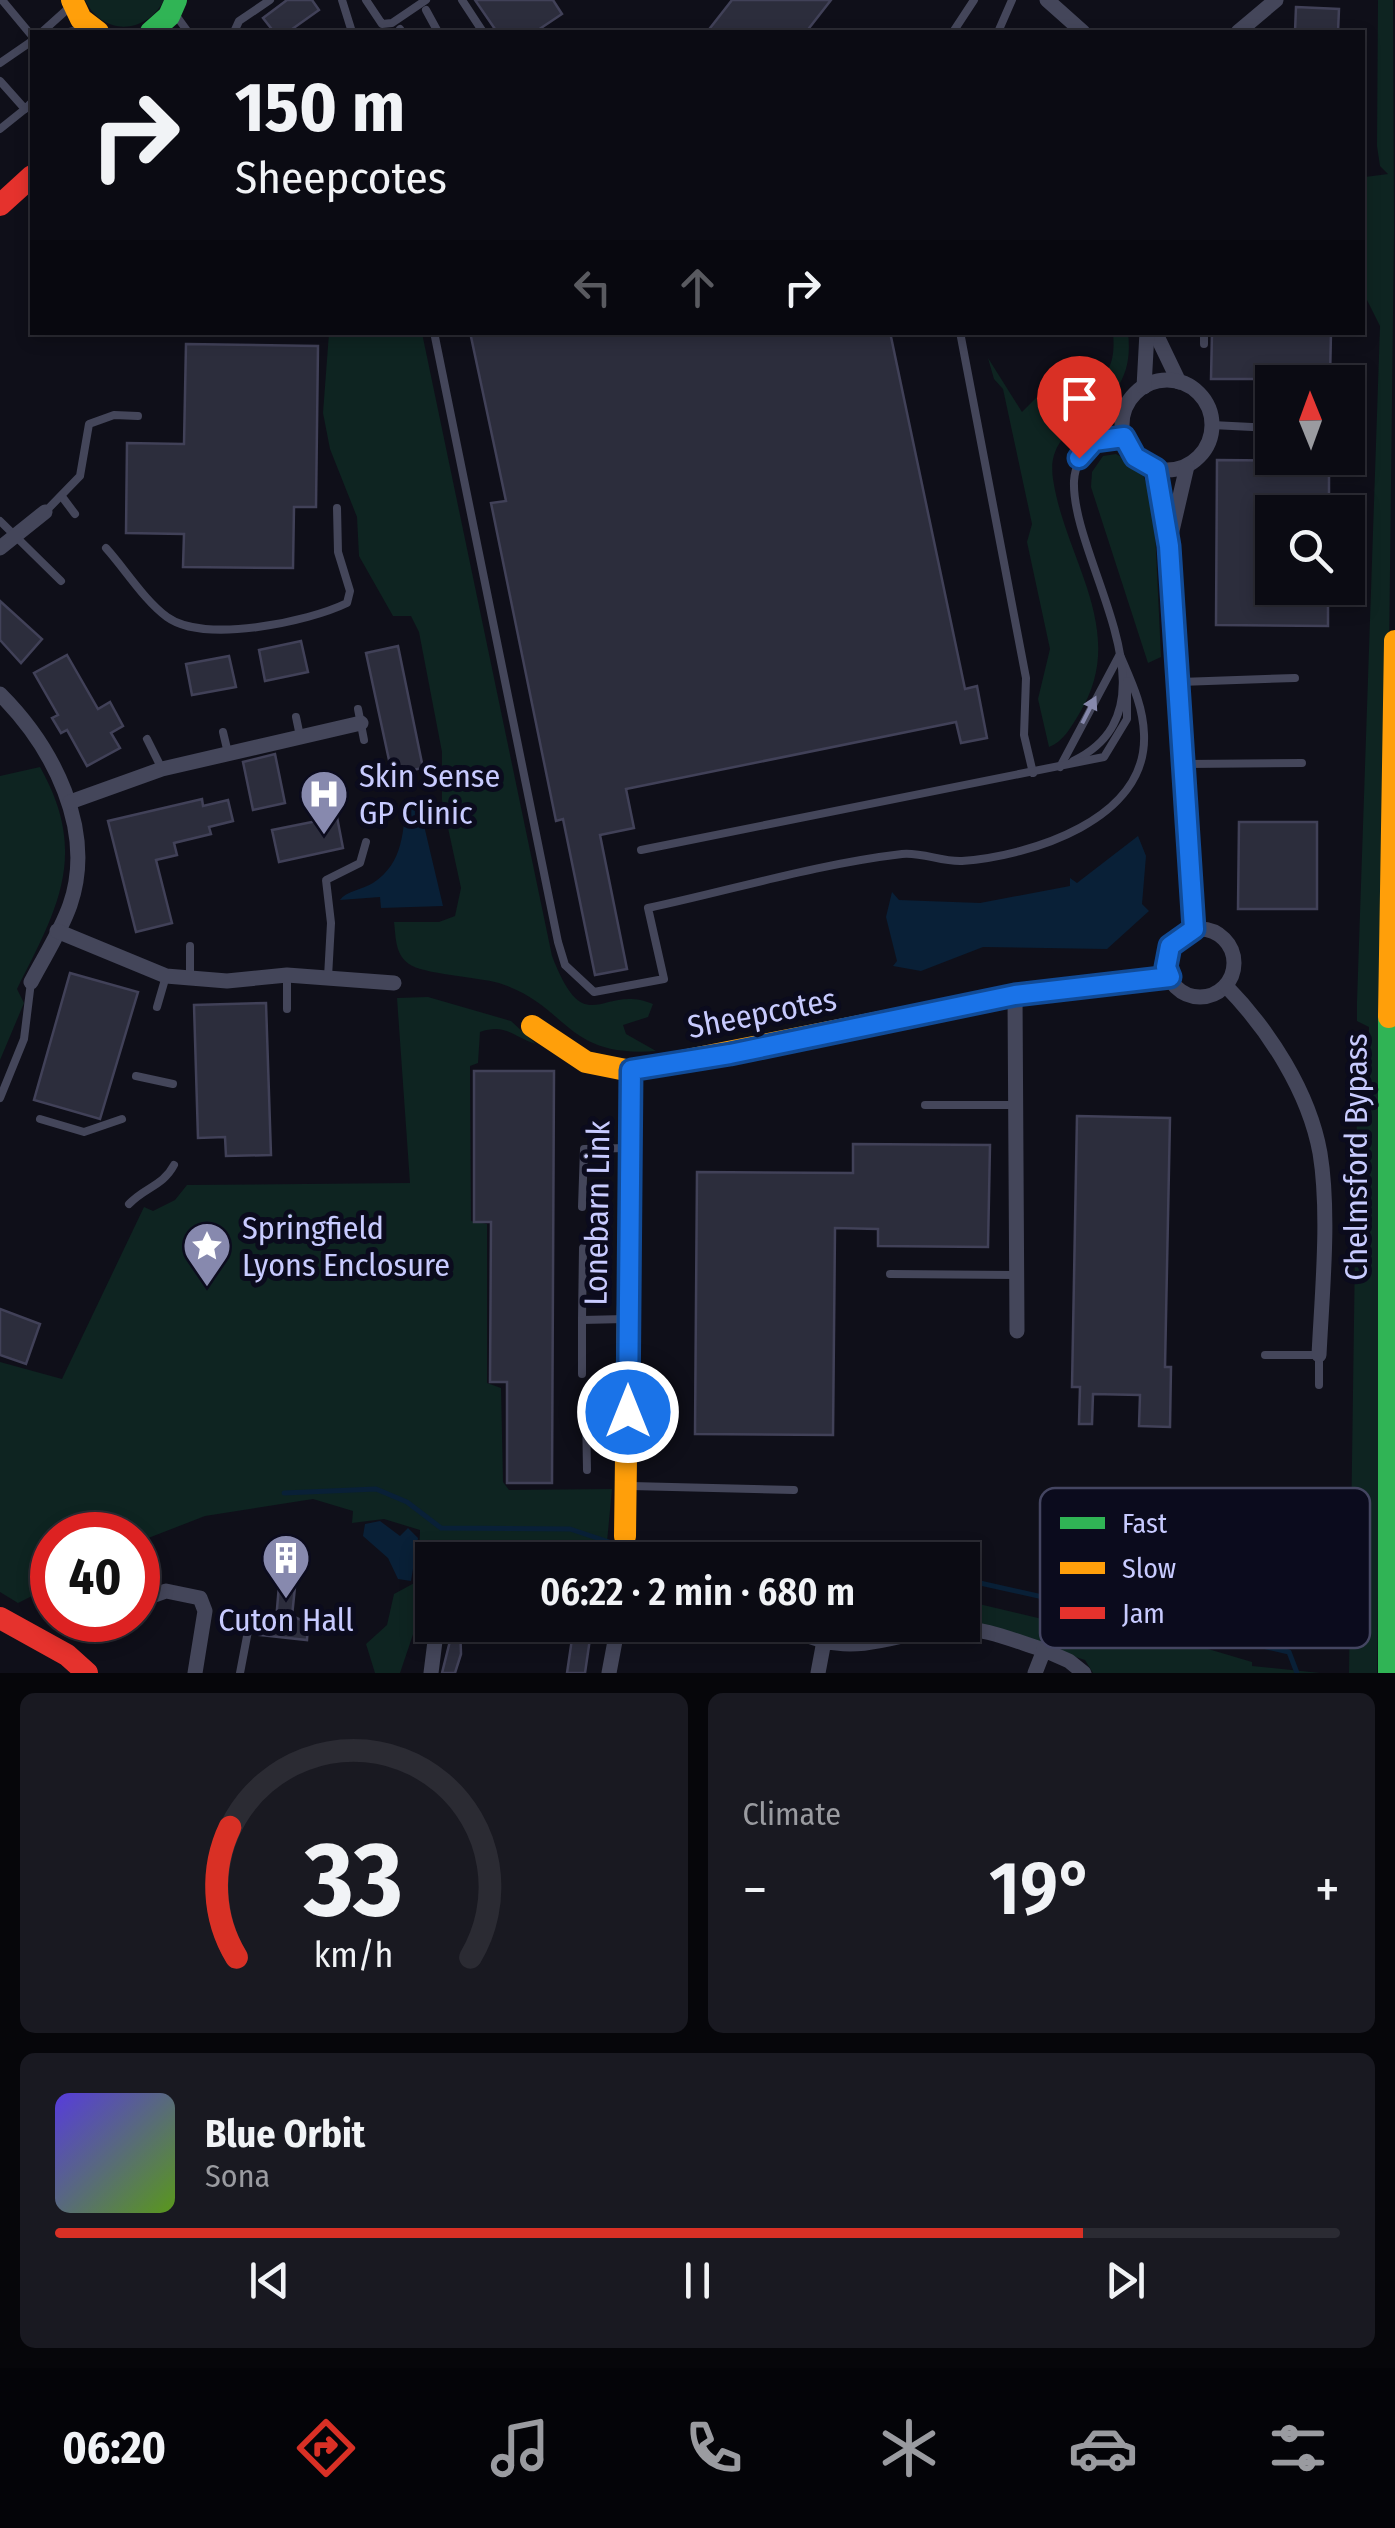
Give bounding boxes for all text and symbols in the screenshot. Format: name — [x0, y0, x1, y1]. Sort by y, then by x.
text: 150 m — [235, 66, 405, 150]
icon: right — [70, 70, 200, 200]
text: Sheepcotes — [235, 151, 447, 205]
icon: left — [565, 260, 620, 315]
icon: ahead — [670, 260, 725, 315]
icon: right — [775, 260, 830, 315]
pin — [1037, 356, 1122, 459]
north arrow — [1255, 365, 1365, 475]
map controls — [1255, 365, 1365, 605]
icon: arrive — [1052, 371, 1107, 426]
button: search — [1255, 495, 1365, 605]
one-way arrow — [1080, 696, 1097, 725]
place label: Skin Sense GP Clinic — [359, 757, 500, 832]
hospital icon: Skin Sense GP Clinic — [298, 768, 350, 836]
street label: Sheepcotes — [684, 980, 840, 1046]
street label: Chelmsford Bypass — [1337, 1033, 1375, 1281]
street label: Lonebarn Link — [576, 1120, 618, 1306]
place label: Springfield Lyons Enclosure — [242, 1209, 450, 1284]
place icon: Springfield Lyons Enclosure — [181, 1220, 233, 1288]
position arrow — [576, 1360, 680, 1464]
legend — [1040, 1488, 1370, 1648]
text: Fast — [1122, 1507, 1168, 1540]
speed limit sign: 40 — [30, 1512, 160, 1642]
building icon: Cuton Hall — [260, 1532, 312, 1600]
text: Slow — [1122, 1552, 1176, 1585]
text: 06:22 · 2 min · 680 m — [540, 1569, 855, 1615]
text: Jam — [1122, 1597, 1165, 1630]
place label: Cuton Hall — [218, 1601, 354, 1639]
text: Climate — [743, 1795, 841, 1833]
text: 33 — [304, 1818, 403, 1943]
text: 19° — [989, 1844, 1093, 1934]
text: − — [743, 1857, 767, 1923]
text: + — [1315, 1857, 1340, 1923]
text: km/h — [314, 1934, 394, 1976]
text: Blue Orbit — [205, 2111, 365, 2157]
text: Sona — [205, 2157, 270, 2195]
icon: previous — [242, 2253, 297, 2308]
icon: pause — [670, 2253, 725, 2308]
icon: next — [1098, 2253, 1153, 2308]
icon: directions — [291, 2413, 361, 2483]
icon: music — [485, 2413, 555, 2483]
icon: phone — [679, 2413, 749, 2483]
icon: climate — [874, 2413, 944, 2483]
icon: car — [1068, 2413, 1138, 2483]
icon: filters — [1263, 2413, 1333, 2483]
text: 06:20 — [62, 2421, 166, 2475]

